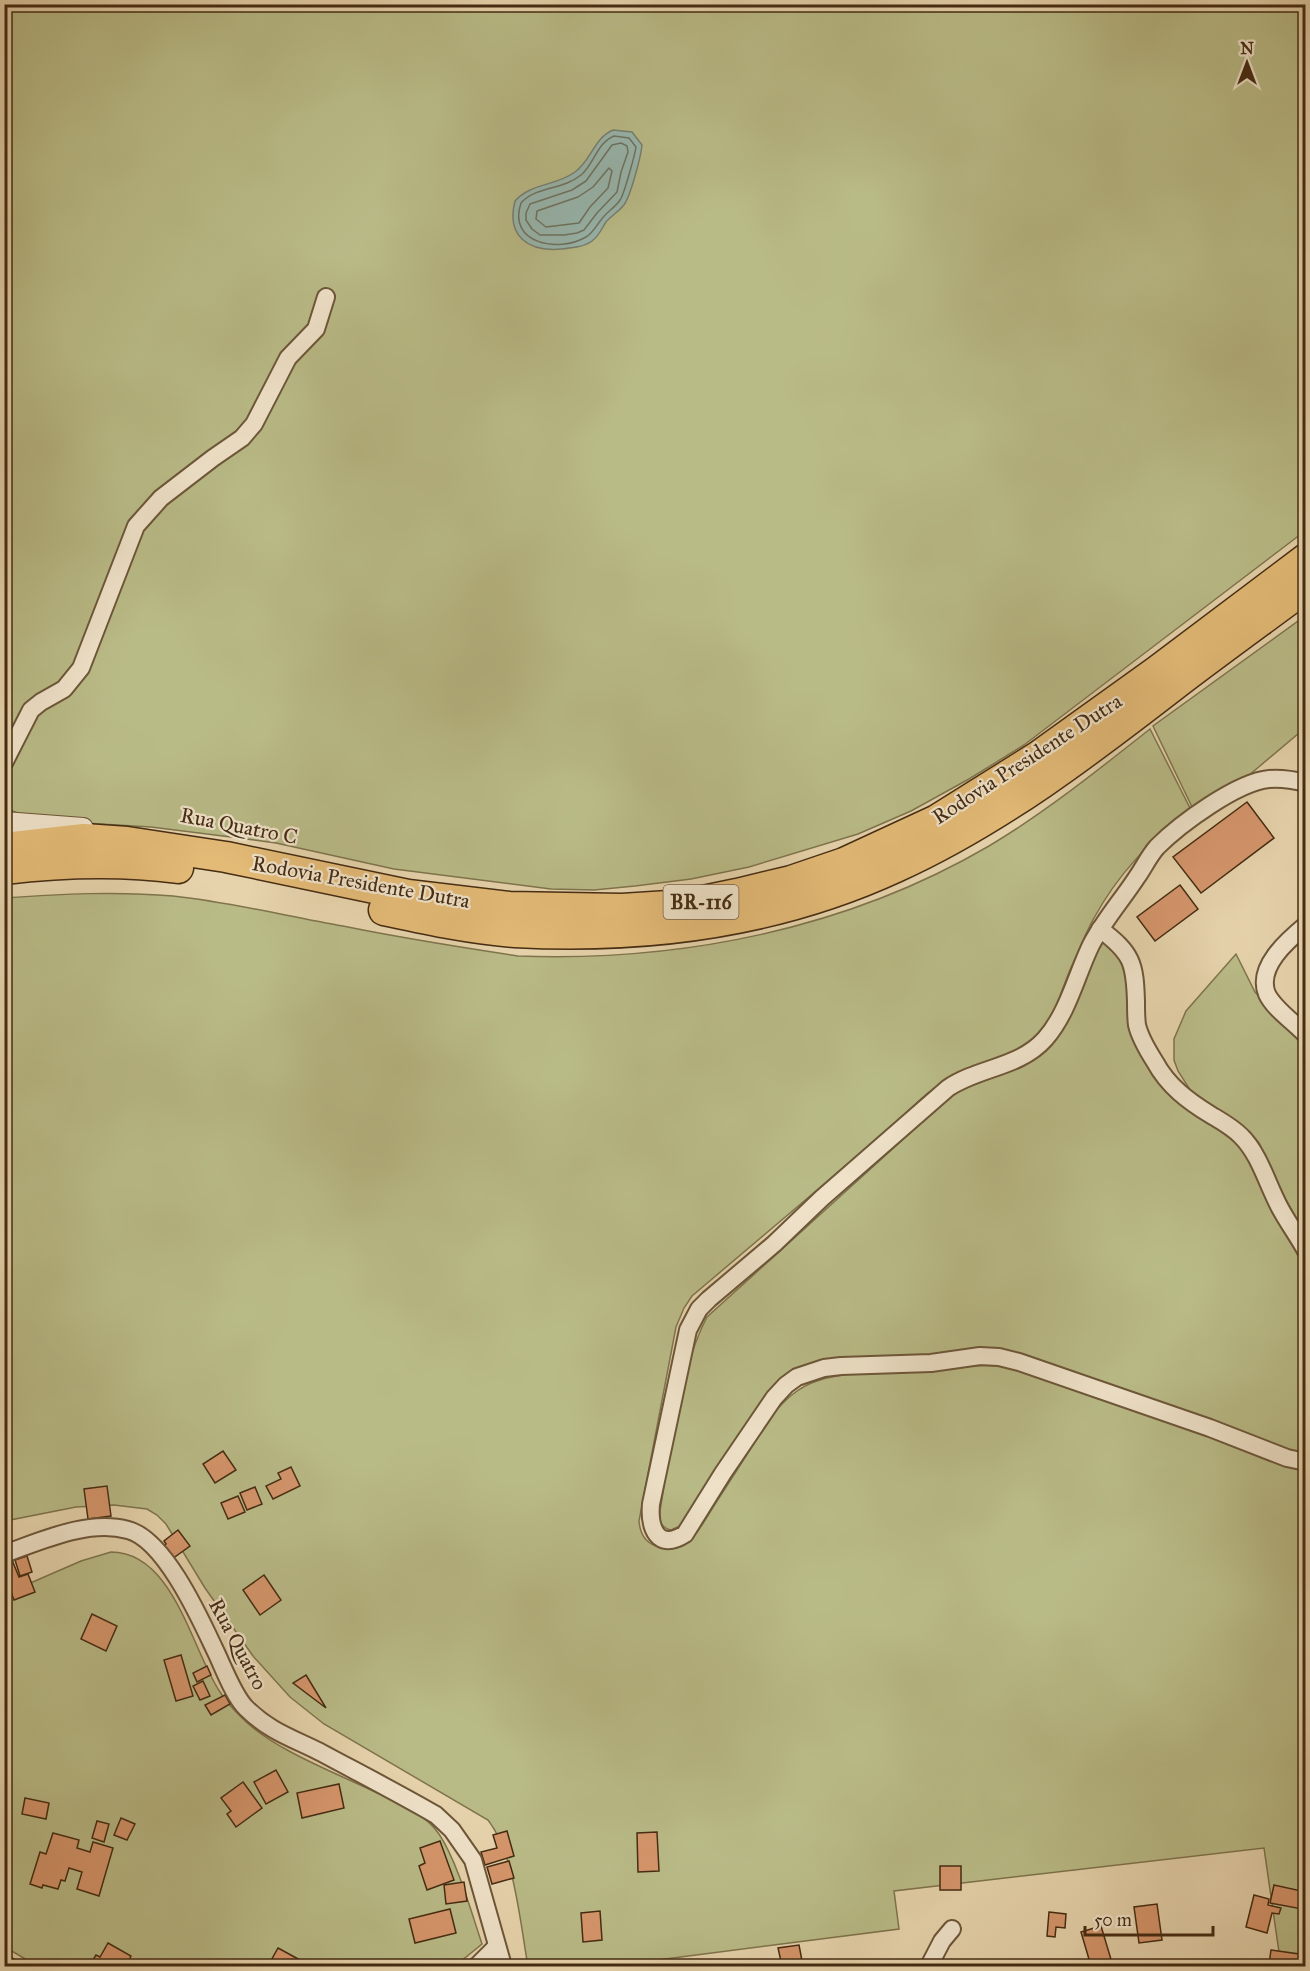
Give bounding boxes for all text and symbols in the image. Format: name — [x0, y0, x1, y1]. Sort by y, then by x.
north arrow — [1217, 33, 1277, 93]
text: N — [1240, 39, 1254, 58]
street label: Rodovia Presidente Dutra — [927, 688, 1127, 830]
street label: Rua Quatro C — [178, 802, 300, 850]
street label: Rodovia Presidente Dutra — [250, 850, 472, 914]
road number: BR-116 — [664, 885, 738, 919]
street label: Rua Quatro — [203, 1594, 273, 1694]
scale bar — [1085, 1899, 1212, 1937]
text: 50 m — [1094, 1909, 1132, 1931]

